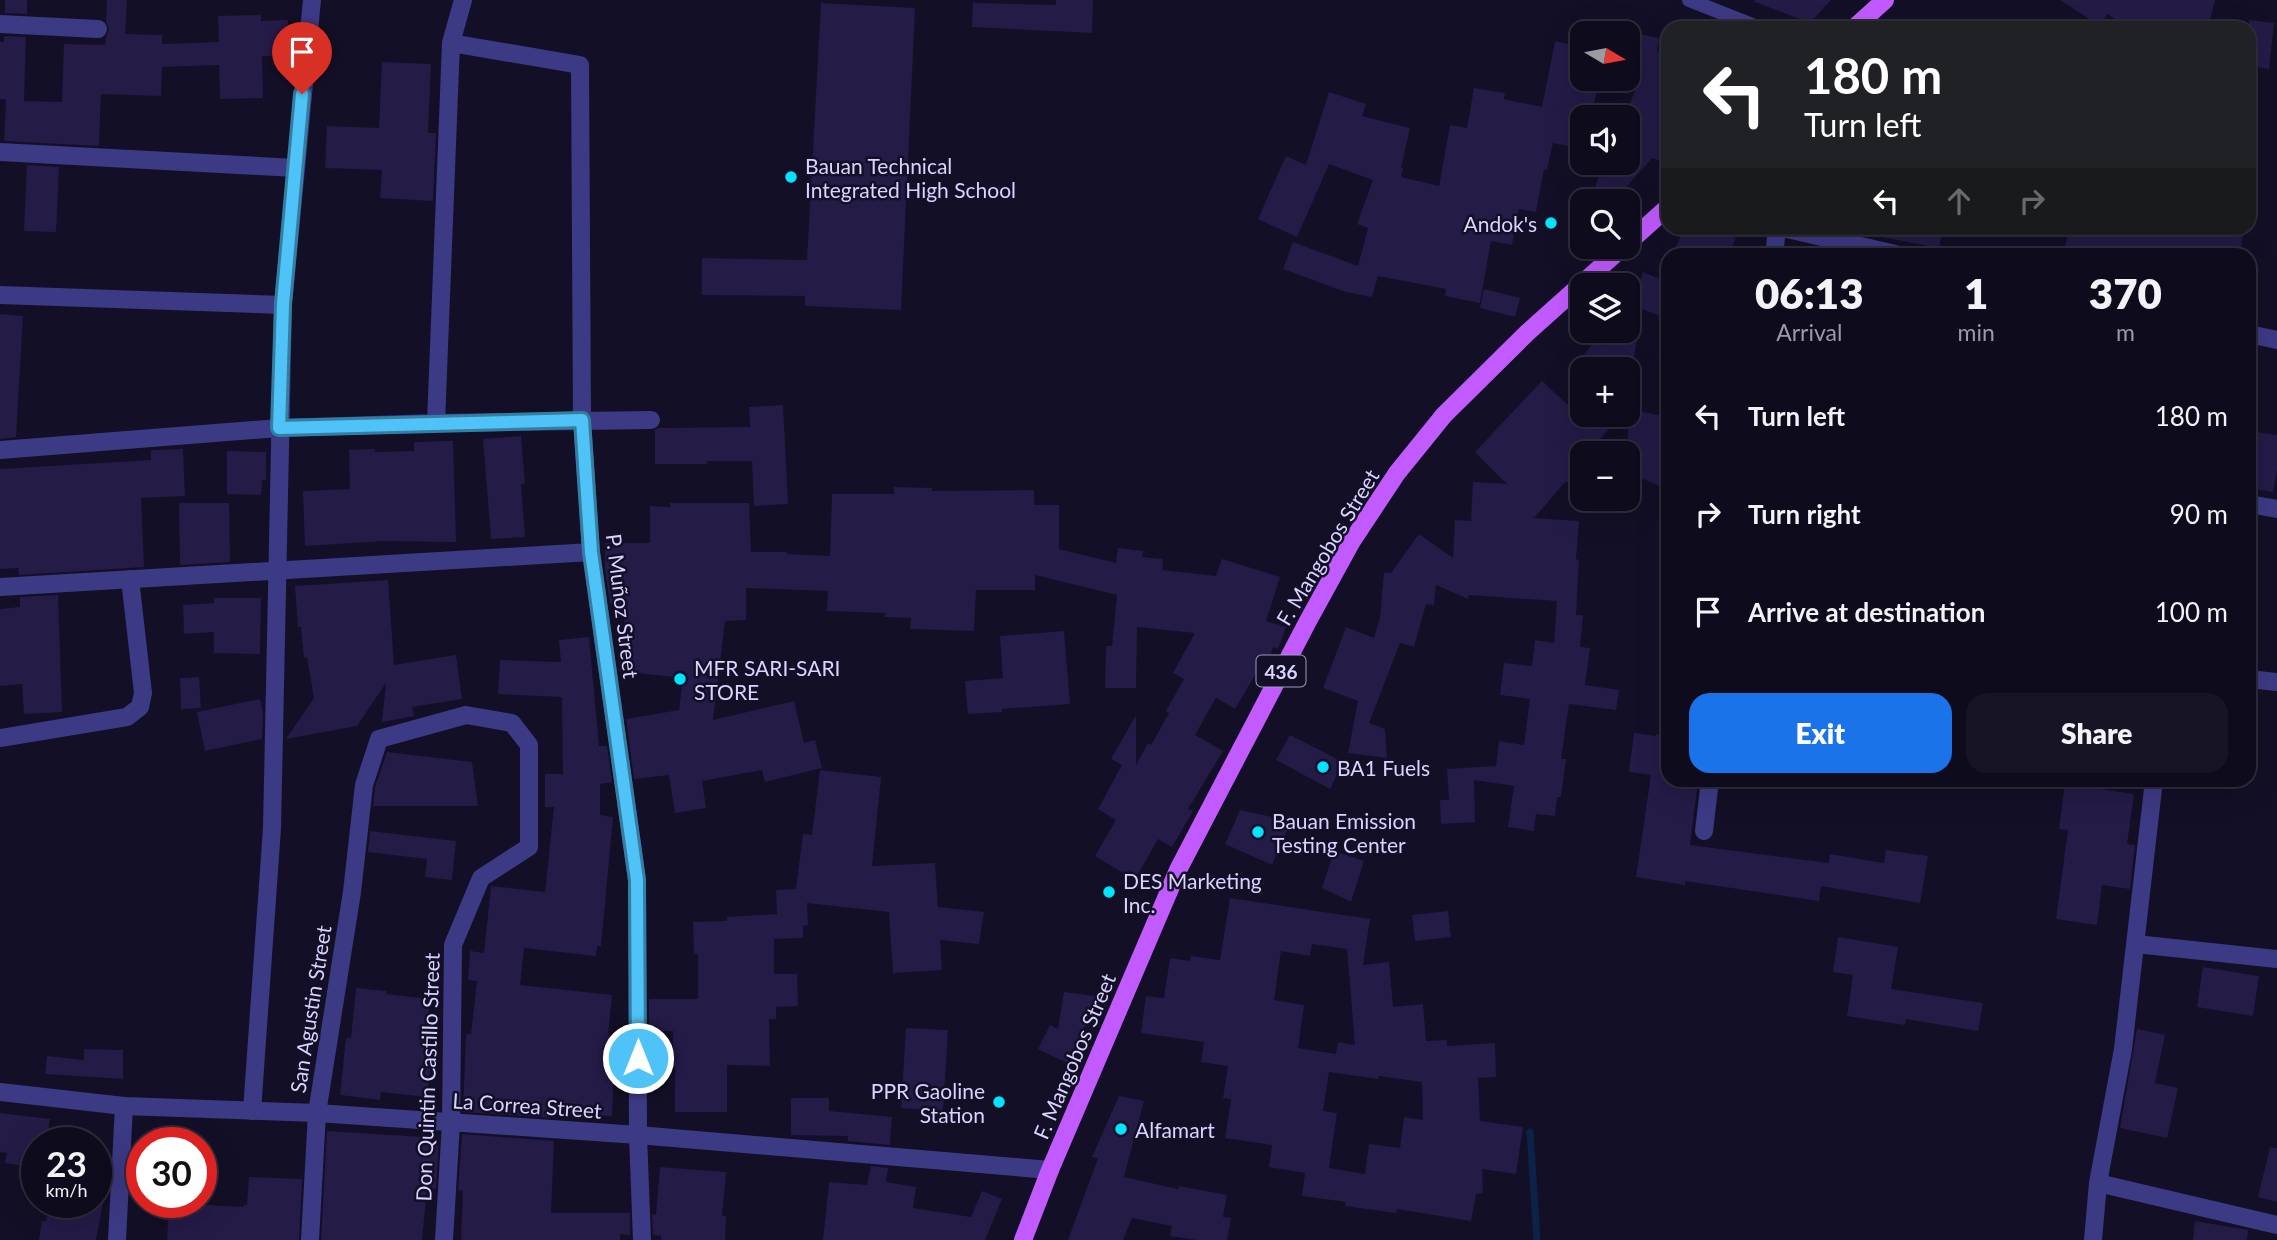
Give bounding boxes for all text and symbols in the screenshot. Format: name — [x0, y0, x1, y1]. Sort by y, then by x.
north arrow — [1570, 21, 1640, 91]
map controls — [1570, 21, 1640, 511]
pin — [272, 22, 332, 94]
icon: arrive — [283, 33, 321, 71]
text: 180 m — [1804, 46, 1942, 104]
icon: left — [1689, 49, 1780, 140]
button: sound — [1570, 105, 1640, 175]
text: Turn left — [1804, 105, 1921, 144]
place label: Bauan Technical Integrated High School — [805, 153, 1016, 202]
marker: Bauan Technical Integrated High School — [783, 169, 799, 185]
icon: left — [1867, 182, 1905, 220]
icon: ahead — [1940, 182, 1978, 220]
icon: right — [2013, 182, 2051, 220]
button: search — [1570, 189, 1640, 259]
place label: Andok's — [1464, 211, 1537, 236]
marker: Andok's — [1543, 215, 1559, 231]
text: 06:13 — [1755, 268, 1864, 318]
text: 1 — [1964, 268, 1988, 318]
text: 370 — [2089, 268, 2162, 318]
button: layers — [1570, 273, 1640, 343]
text: Arrival — [1776, 318, 1842, 346]
text: min — [1958, 318, 1995, 346]
text: m — [2116, 318, 2135, 346]
button: + — [1570, 357, 1640, 427]
icon: left — [1689, 397, 1727, 435]
text: Turn left — [1748, 400, 1845, 432]
text: 180 m — [2155, 400, 2228, 432]
button: − — [1570, 441, 1640, 511]
street label: F. Mangobos Street — [1271, 464, 1384, 630]
icon: right — [1689, 495, 1727, 533]
text: Turn right — [1748, 498, 1861, 530]
text: 90 m — [2170, 498, 2228, 530]
street label: P. Muñoz Street — [602, 532, 644, 680]
icon: arrive — [1689, 593, 1727, 631]
text: Arrive at destination — [1748, 596, 1985, 628]
text: 100 m — [2155, 596, 2228, 628]
place label: MFR SARI-SARI STORE — [694, 655, 840, 704]
road number: 436 — [1256, 656, 1306, 686]
marker: MFR SARI-SARI STORE — [672, 671, 688, 687]
button: Exit — [1689, 693, 1952, 773]
button: Share — [1966, 693, 2228, 773]
place label: BA1 Fuels — [1337, 755, 1430, 780]
marker: BA1 Fuels — [1315, 759, 1331, 775]
place label: Bauan Emission Testing Center — [1272, 808, 1416, 857]
marker: Bauan Emission Testing Center — [1250, 824, 1266, 840]
place label: DES Marketing Inc. — [1123, 868, 1262, 917]
marker: DES Marketing Inc. — [1101, 884, 1117, 900]
street label: San Agustin Street — [284, 923, 336, 1095]
street label: Don Quintin Castillo Street — [410, 952, 444, 1202]
street label: F. Mangobos Street — [1028, 969, 1120, 1143]
position arrow — [601, 1021, 675, 1095]
place label: PPR Gaoline Station — [871, 1078, 985, 1127]
street label: La Correa Street — [452, 1087, 603, 1123]
marker: PPR Gaoline Station — [991, 1094, 1007, 1110]
place label: Alfamart — [1135, 1117, 1215, 1142]
marker: Alfamart — [1113, 1121, 1129, 1137]
speed limit sign: 30 — [126, 1127, 217, 1218]
text: 23 — [46, 1142, 87, 1184]
text: km/h — [45, 1179, 88, 1201]

